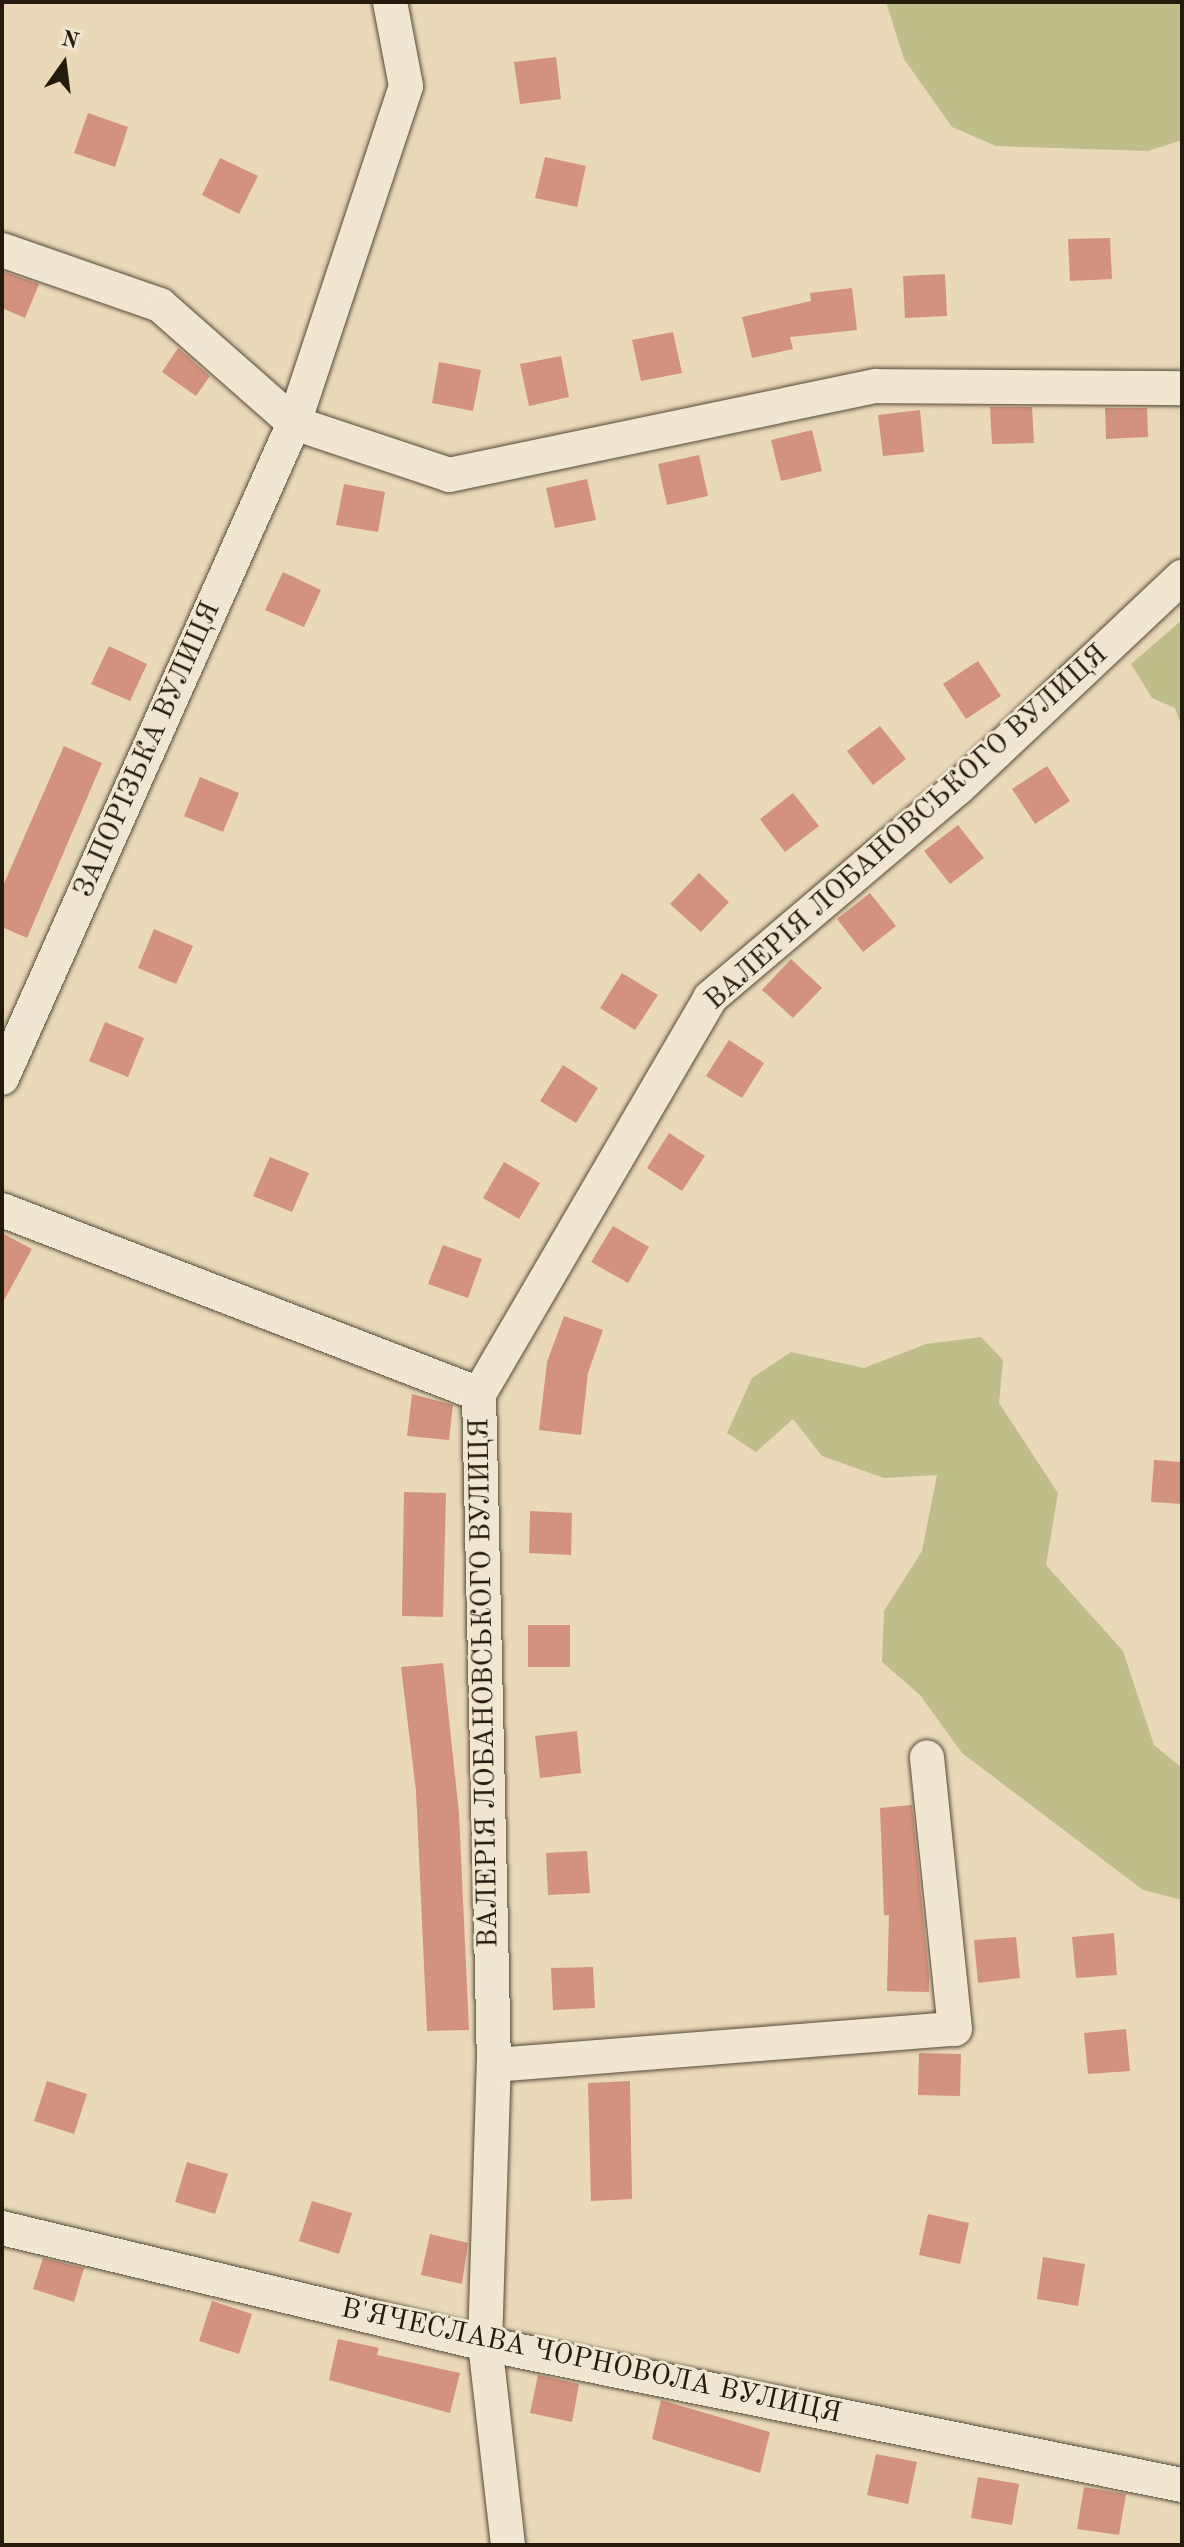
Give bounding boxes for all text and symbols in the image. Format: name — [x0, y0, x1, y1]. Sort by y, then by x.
north arrow — [24, 24, 104, 104]
text: N — [59, 28, 81, 53]
street label: ЗАПОРІЗЬКА ВУЛИЦЯ — [68, 597, 228, 903]
street label: ВАЛЕРІЯ ЛОБАНОВСЬКОГО ВУЛИЦЯ — [699, 638, 1115, 1018]
street label: ВАЛЕРІЯ ЛОБАНОВСЬКОГО ВУЛИЦЯ — [464, 1418, 506, 1948]
street label: В'ЯЧЕСЛАВА ЧОРНОВОЛА ВУЛИЦЯ — [338, 2292, 844, 2432]

